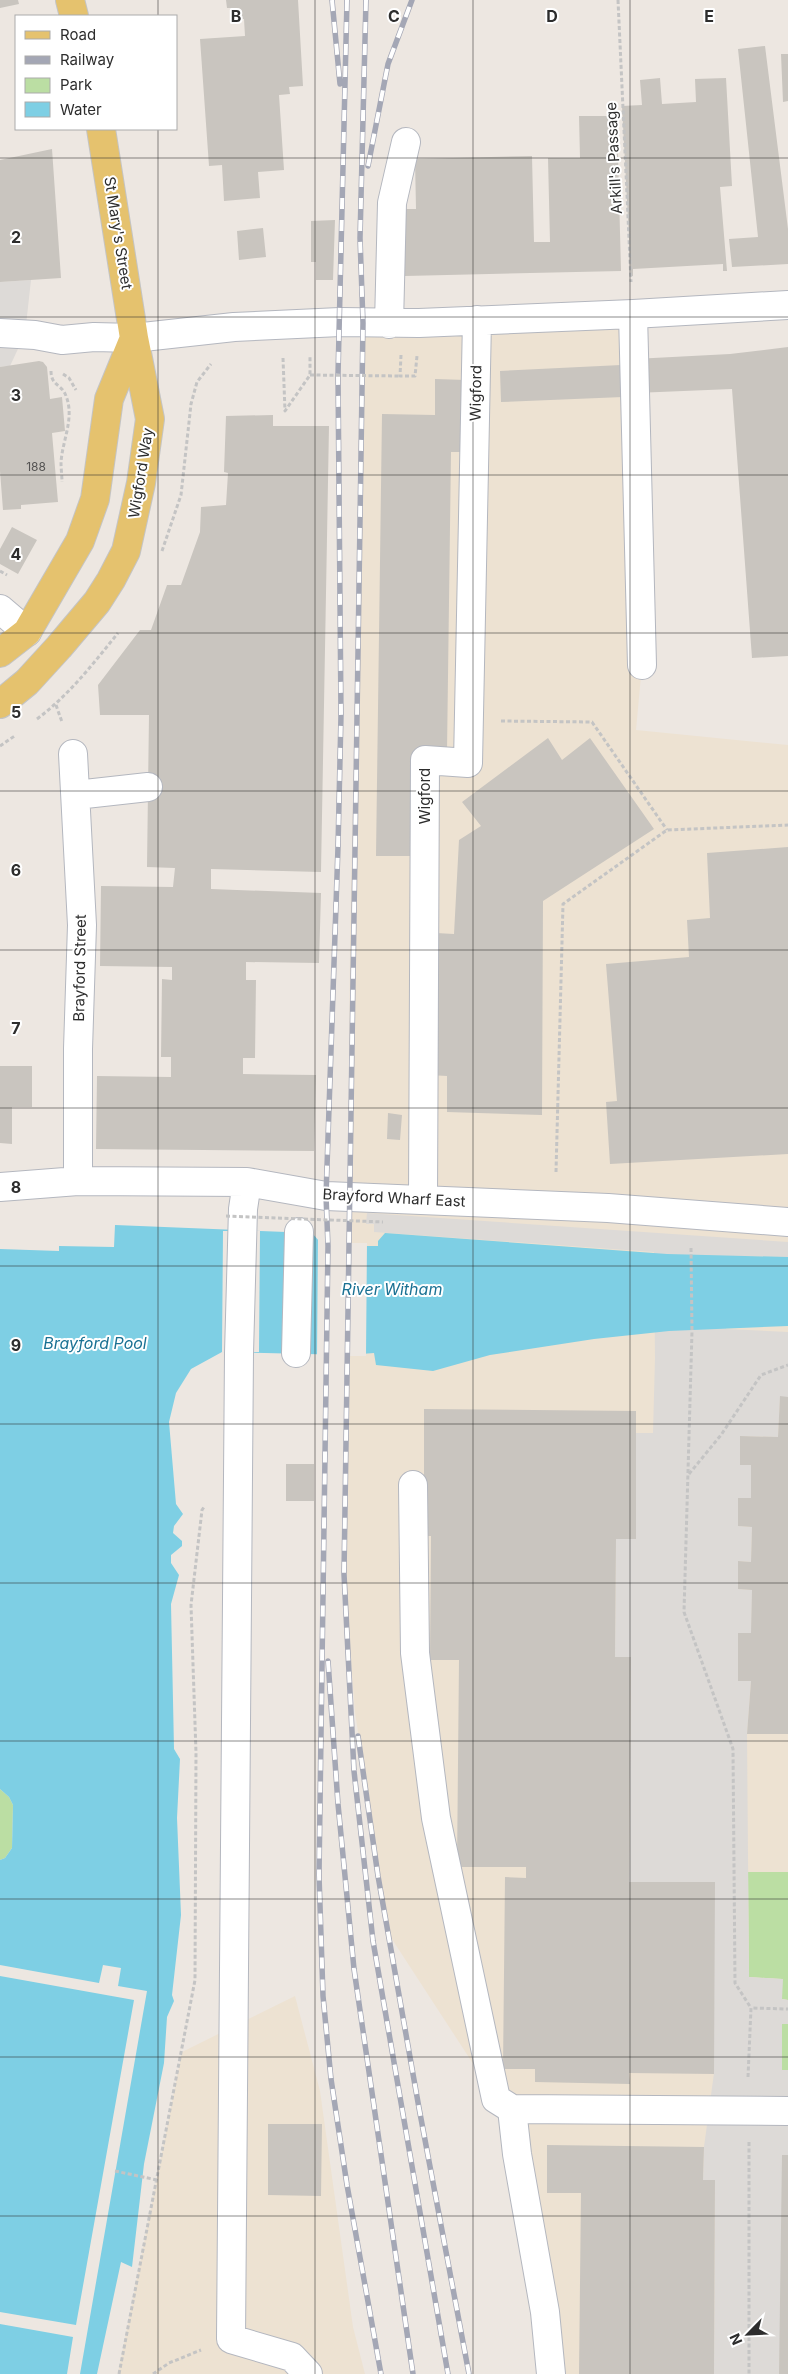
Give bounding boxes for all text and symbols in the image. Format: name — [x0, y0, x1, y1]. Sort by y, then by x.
text: B — [231, 6, 241, 26]
text: C — [388, 6, 400, 26]
text: D — [546, 6, 558, 26]
text: E — [704, 6, 714, 26]
legend — [15, 15, 178, 130]
text: Road — [60, 25, 96, 44]
text: Railway — [60, 50, 115, 69]
text: Park — [60, 75, 93, 94]
text: Water — [60, 100, 102, 119]
street label: Arkill's Passage — [601, 102, 626, 215]
street label: St Mary's Street — [100, 175, 137, 291]
text: 2 — [11, 227, 21, 247]
street label: Wigford — [466, 365, 485, 421]
text: 3 — [11, 385, 21, 405]
street label: Wigford Way — [124, 426, 157, 519]
house number: 188 — [26, 459, 46, 474]
text: 4 — [11, 544, 22, 564]
text: 5 — [11, 702, 21, 722]
street label: Wigford — [415, 768, 434, 824]
text: 6 — [11, 860, 21, 880]
street label: Brayford Street — [69, 914, 90, 1022]
text: 7 — [11, 1018, 21, 1038]
text: 8 — [11, 1177, 21, 1197]
street label: Brayford Wharf East — [322, 1184, 466, 1211]
water label: River Witham — [342, 1279, 442, 1299]
water label: Brayford Pool — [43, 1333, 147, 1353]
text: 9 — [11, 1335, 21, 1355]
north arrow — [723, 2309, 773, 2359]
text: N — [726, 2331, 746, 2348]

